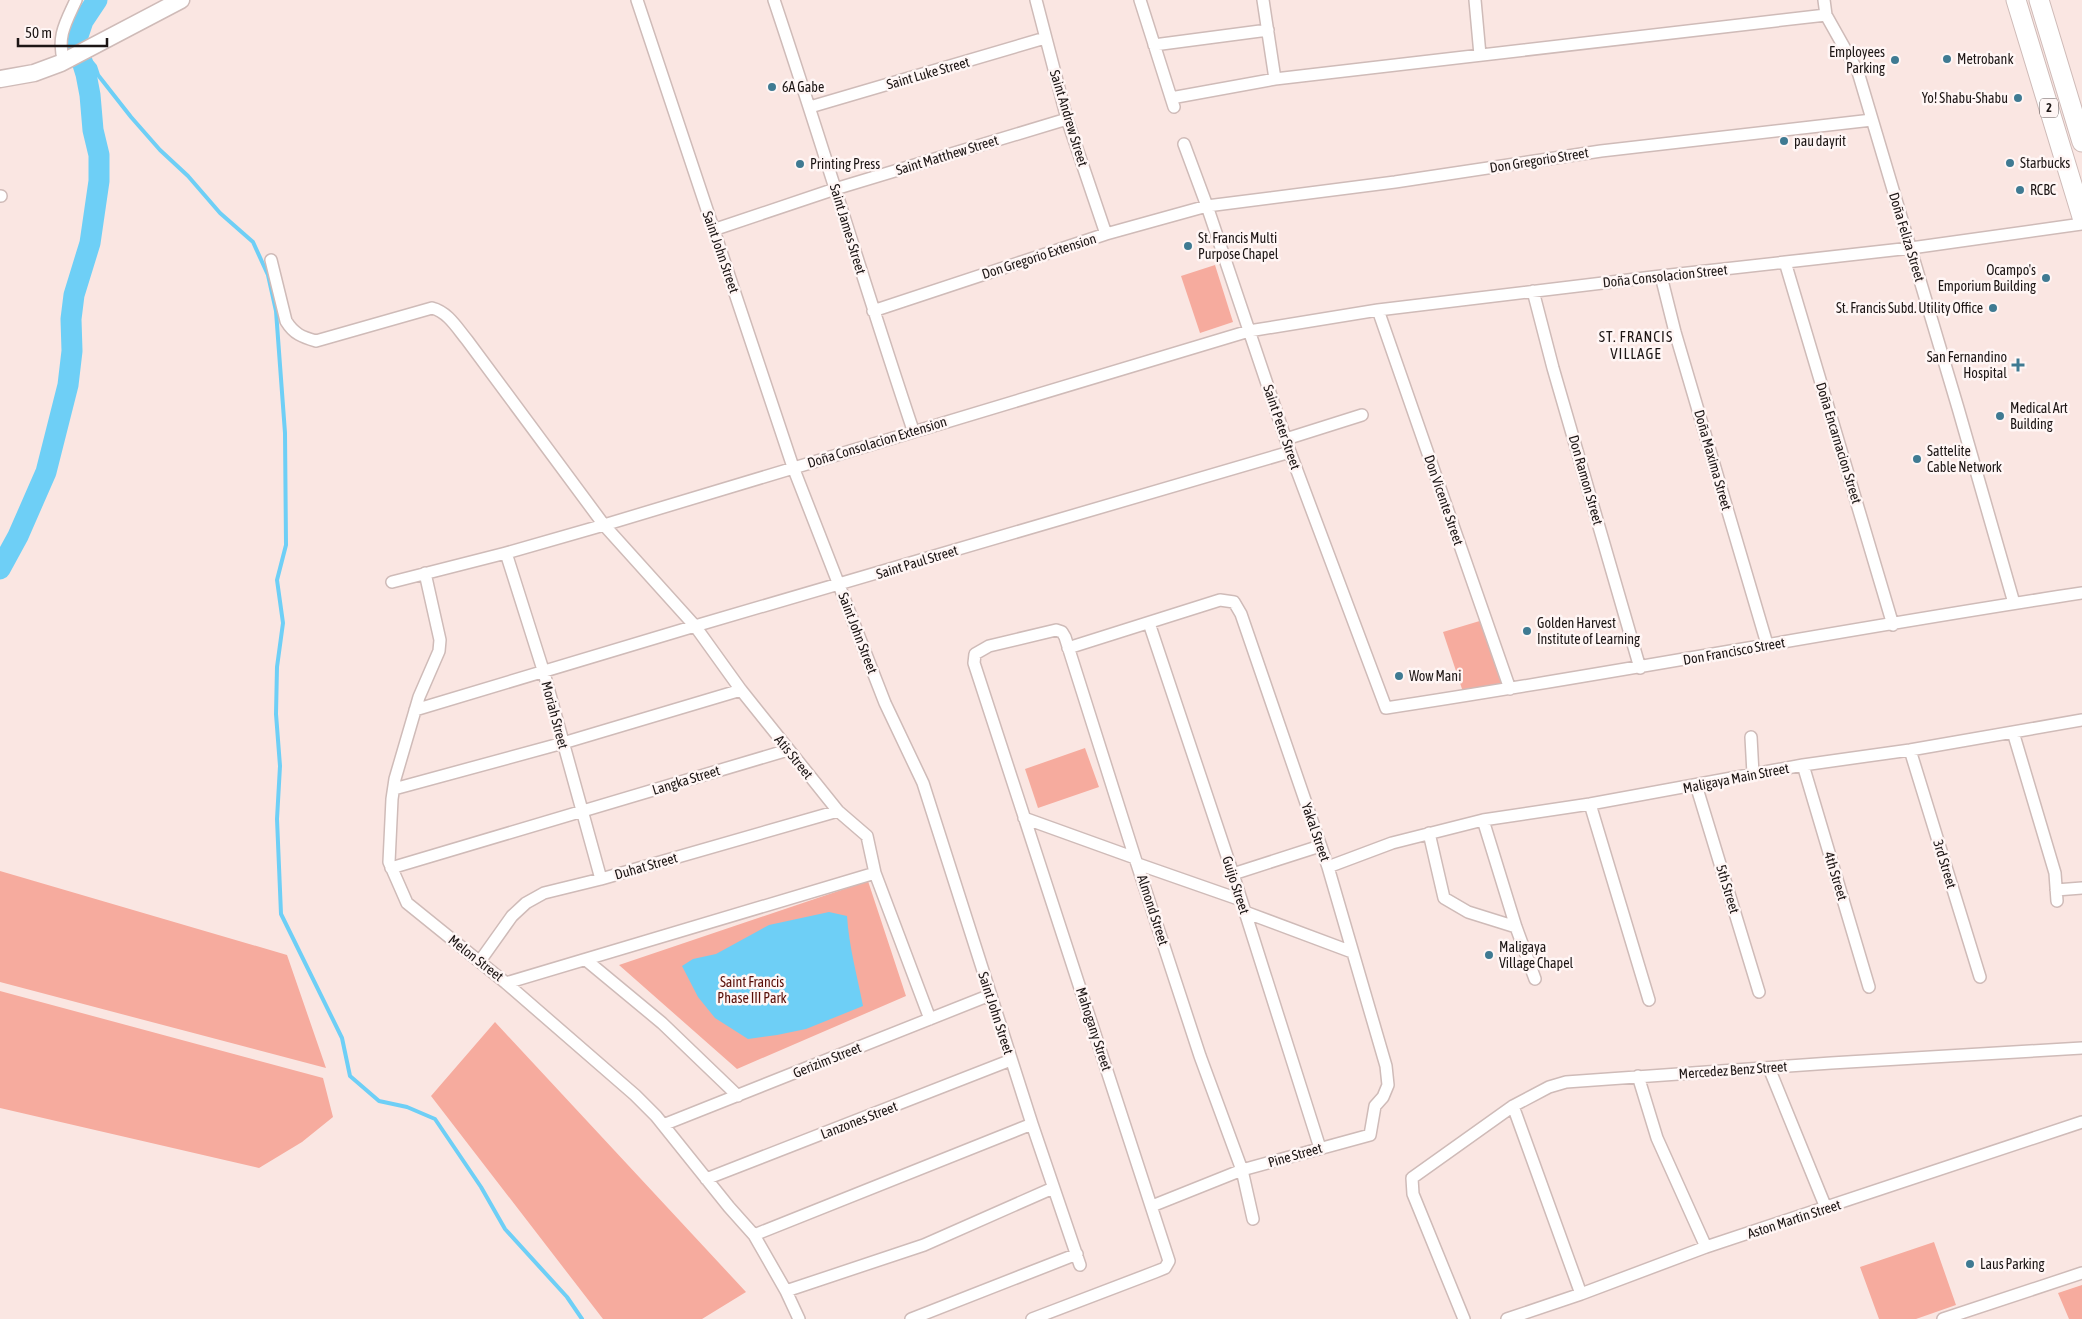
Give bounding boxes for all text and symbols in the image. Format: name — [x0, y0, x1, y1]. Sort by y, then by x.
scale bar — [18, 15, 106, 47]
text: 50 m — [25, 24, 52, 41]
place label: Employees Parking — [1829, 44, 1885, 76]
place label: Metrobank — [1957, 51, 2014, 67]
marker: Metrobank — [1941, 53, 1953, 65]
street label: Saint Luke Street — [885, 54, 971, 92]
marker: Employees Parking — [1889, 54, 1901, 66]
street label: Saint Andrew Street — [1047, 68, 1091, 168]
place label: 6A Gabe — [782, 79, 824, 95]
marker: 6A Gabe — [766, 81, 778, 93]
place label: Yo! Shabu-Shabu — [1922, 90, 2008, 106]
marker: Yo! Shabu-Shabu — [2012, 92, 2024, 104]
road number: 2 — [2040, 99, 2058, 118]
street label: Saint Matthew Street — [894, 132, 1000, 178]
place label: pau dayrit — [1794, 133, 1846, 149]
marker: pau dayrit — [1778, 135, 1790, 147]
street label: Don Gregorio Street — [1488, 144, 1590, 176]
place label: Starbucks — [2020, 155, 2070, 171]
place label: Printing Press — [810, 156, 880, 172]
marker: Starbucks — [2004, 157, 2016, 169]
marker: Printing Press — [794, 158, 806, 170]
street label: Saint James Street — [827, 182, 869, 276]
place label: RCBC — [2030, 182, 2057, 198]
marker: RCBC — [2014, 184, 2026, 196]
street label: Doña Feliza Street — [1886, 190, 1928, 284]
street label: Saint John Street — [699, 209, 743, 295]
street label: Don Gregorio Extension — [980, 230, 1098, 282]
place label: St. Francis Multi Purpose Chapel — [1198, 230, 1279, 262]
marker: St. Francis Multi Purpose Chapel — [1182, 240, 1194, 252]
street label: Doña Consolacion Street — [1602, 261, 1728, 291]
place label: Ocampo's Emporium Building — [1938, 262, 2036, 294]
marker: Ocampo's Emporium Building — [2040, 272, 2052, 284]
place label: St. Francis Subd. Utility Office — [1836, 300, 1983, 316]
marker: St. Francis Subd. Utility Office — [1987, 302, 1999, 314]
district label: ST. FRANCIS VILLAGE — [1599, 328, 1673, 362]
place label: San Fernandino Hospital — [1927, 349, 2007, 381]
marker: San Fernandino Hospital — [2011, 358, 2025, 372]
street label: Doña Encarnacion Street — [1813, 380, 1865, 506]
street label: Saint Peter Street — [1260, 383, 1304, 471]
place label: Medical Art Building — [2010, 400, 2068, 432]
street label: Doña Maxima Street — [1691, 408, 1735, 512]
marker: Medical Art Building — [1994, 410, 2006, 422]
street label: Doña Consolacion Extension — [805, 413, 949, 471]
street label: Don Ramon Street — [1566, 433, 1606, 527]
place label: Sattelite Cable Network — [1927, 443, 2002, 475]
street label: Don Vicente Street — [1421, 453, 1467, 547]
marker: Sattelite Cable Network — [1911, 453, 1923, 465]
street label: Saint Paul Street — [874, 542, 960, 582]
street label: Saint John Street — [835, 590, 881, 676]
place label: Golden Harvest Institute of Learning — [1537, 615, 1640, 647]
marker: Golden Harvest Institute of Learning — [1521, 625, 1533, 637]
street label: Don Francisco Street — [1682, 634, 1786, 668]
place label: Wow Mani — [1409, 668, 1461, 684]
marker: Wow Mani — [1393, 670, 1405, 682]
street label: Moriah Street — [538, 679, 572, 751]
street label: Atis Street — [772, 732, 816, 782]
street label: Maligaya Main Street — [1682, 760, 1790, 796]
street label: Langka Street — [650, 762, 722, 798]
street label: Yakal Street — [1299, 801, 1333, 863]
street label: 3rd Street — [1930, 838, 1960, 890]
street label: Duhat Street — [613, 849, 679, 883]
street label: 4th Street — [1821, 850, 1851, 902]
street label: Guijo Street — [1219, 854, 1253, 916]
street label: 5th Street — [1713, 863, 1743, 915]
street label: Almond Street — [1134, 873, 1172, 947]
street label: Melon Street — [445, 932, 507, 984]
place label: Maligaya Village Chapel — [1499, 939, 1574, 971]
marker: Maligaya Village Chapel — [1483, 949, 1495, 961]
street label: Saint John Street — [975, 970, 1017, 1056]
park label: Saint Francis Phase III Park — [717, 974, 787, 1006]
street label: Mahogany Street — [1073, 985, 1115, 1073]
street label: Gerizim Street — [791, 1039, 863, 1081]
street label: Mercedez Benz Street — [1678, 1058, 1788, 1082]
street label: Lanzones Street — [818, 1098, 900, 1142]
street label: Pine Street — [1266, 1140, 1324, 1170]
street label: Aston Martin Street — [1745, 1196, 1843, 1242]
place label: Laus Parking — [1980, 1256, 2045, 1272]
marker: Laus Parking — [1964, 1258, 1976, 1270]

